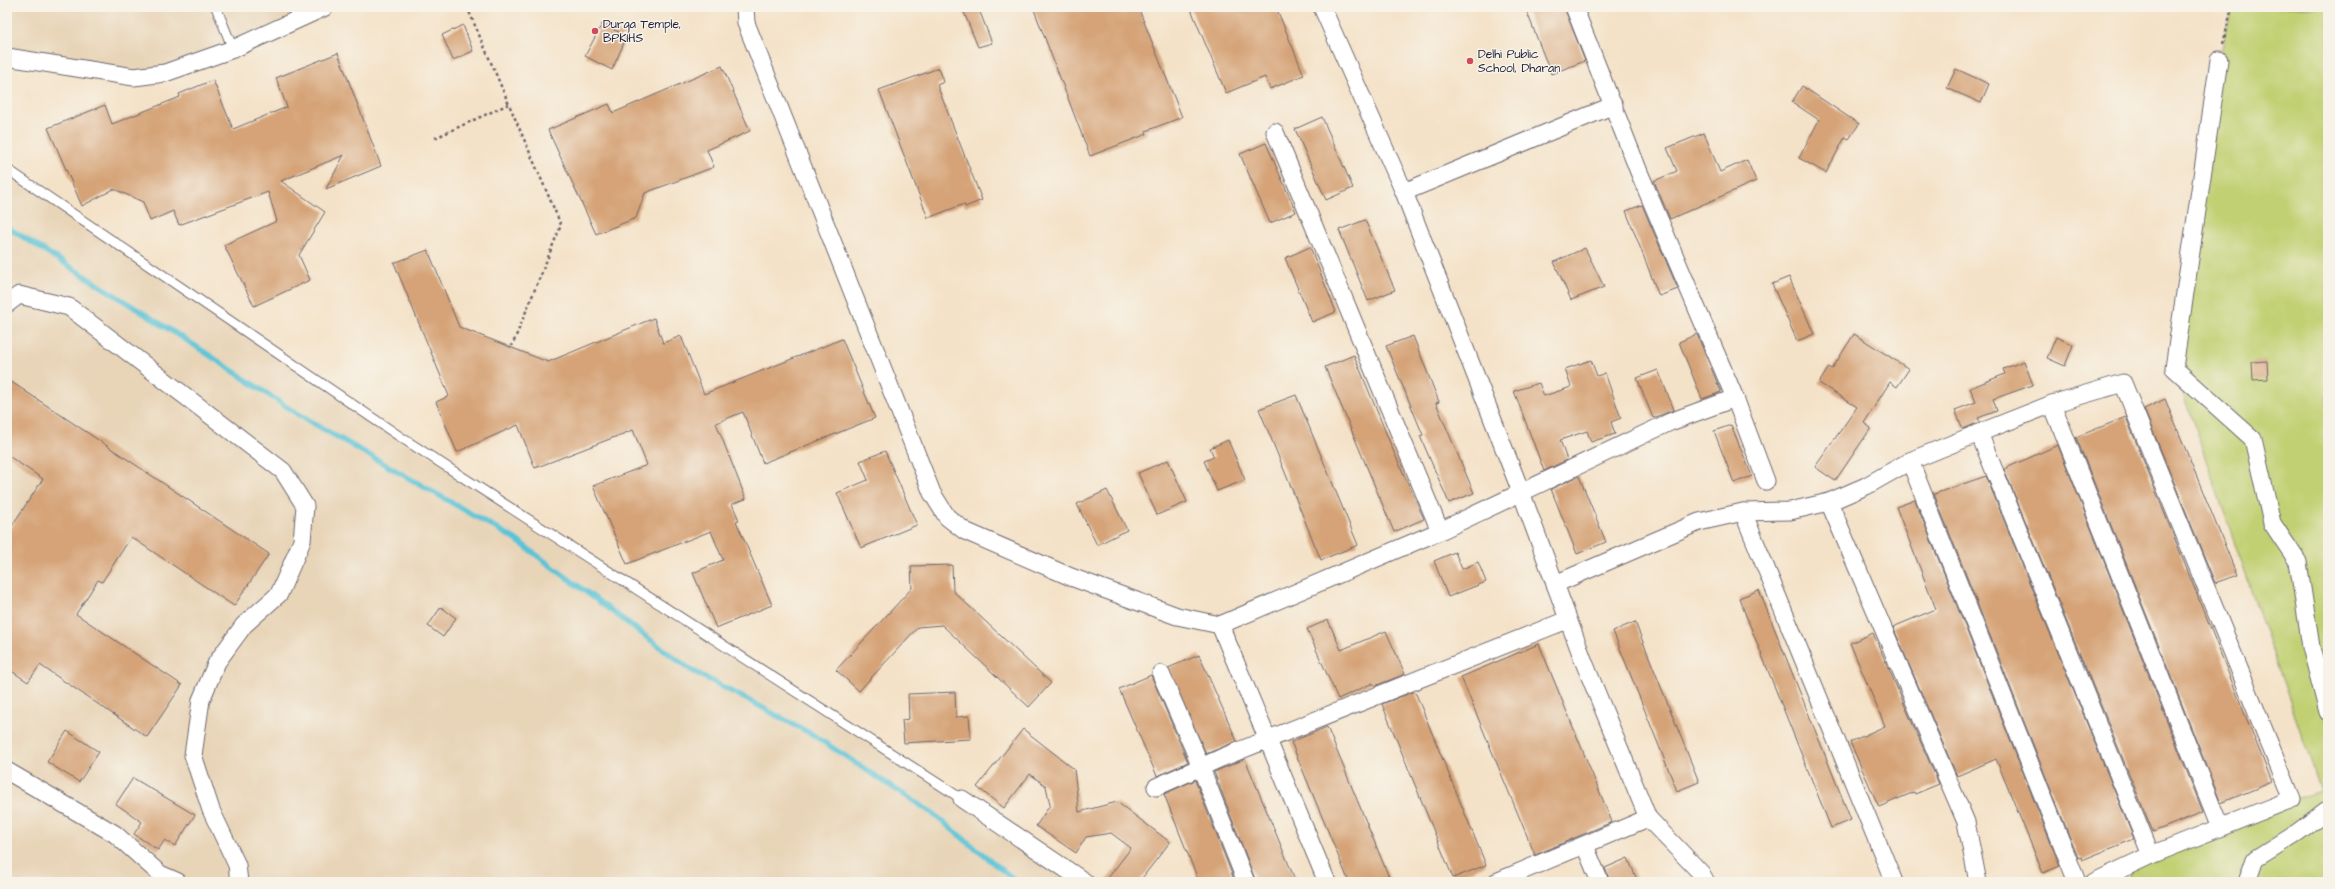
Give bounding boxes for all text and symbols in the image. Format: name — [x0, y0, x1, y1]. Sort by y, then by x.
place label: Durga Temple, BPKIHS — [603, 16, 681, 47]
marker: Durga Temple, BPKIHS — [590, 26, 600, 36]
place label: Delhi Public School, Dharan — [1478, 46, 1560, 77]
marker: Delhi Public School, Dharan — [1465, 56, 1475, 66]

